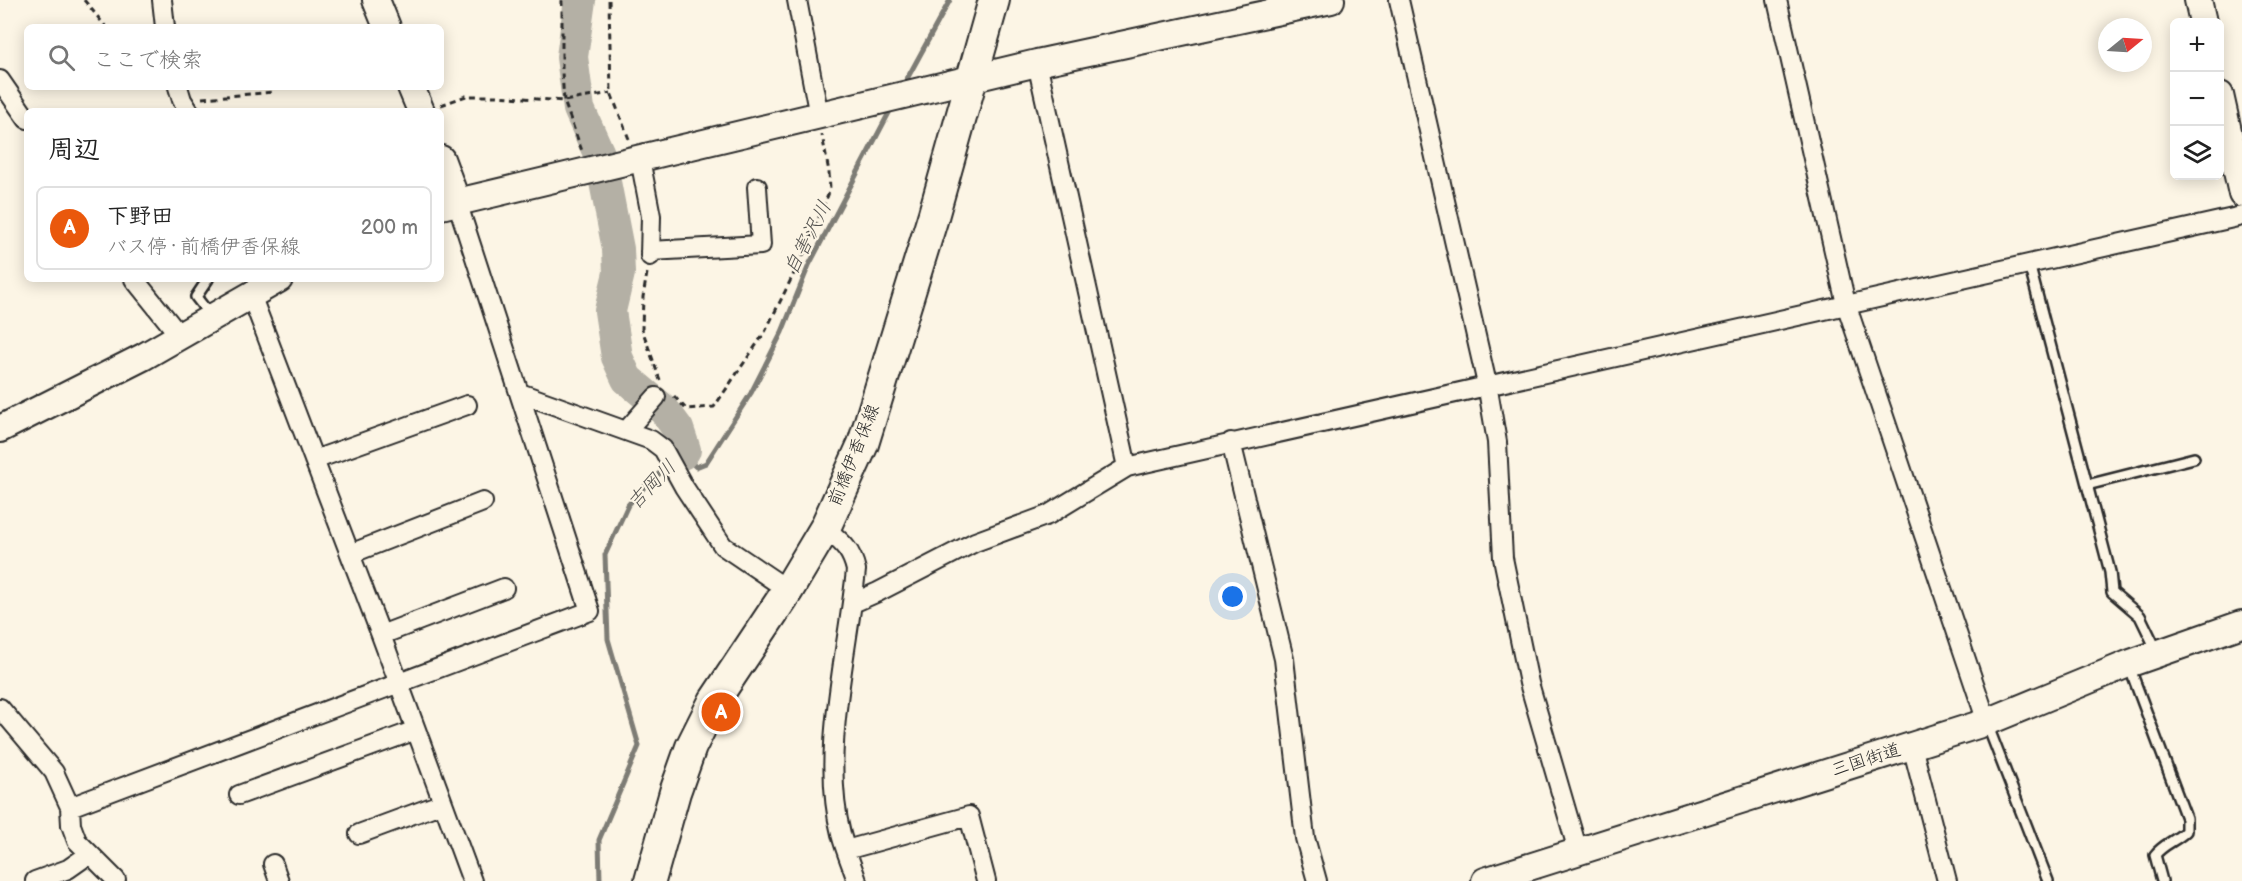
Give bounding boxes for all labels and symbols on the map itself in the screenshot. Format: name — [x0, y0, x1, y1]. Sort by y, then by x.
north arrow — [2098, 18, 2152, 72]
water label: 自害沢川 — [779, 197, 837, 279]
street label: 前橋伊香保線 — [824, 401, 884, 509]
water label: 吉岡川 — [623, 455, 681, 515]
your location — [1218, 582, 1247, 611]
pin: A — [702, 690, 740, 734]
street label: 三国街道 — [1829, 739, 1903, 781]

